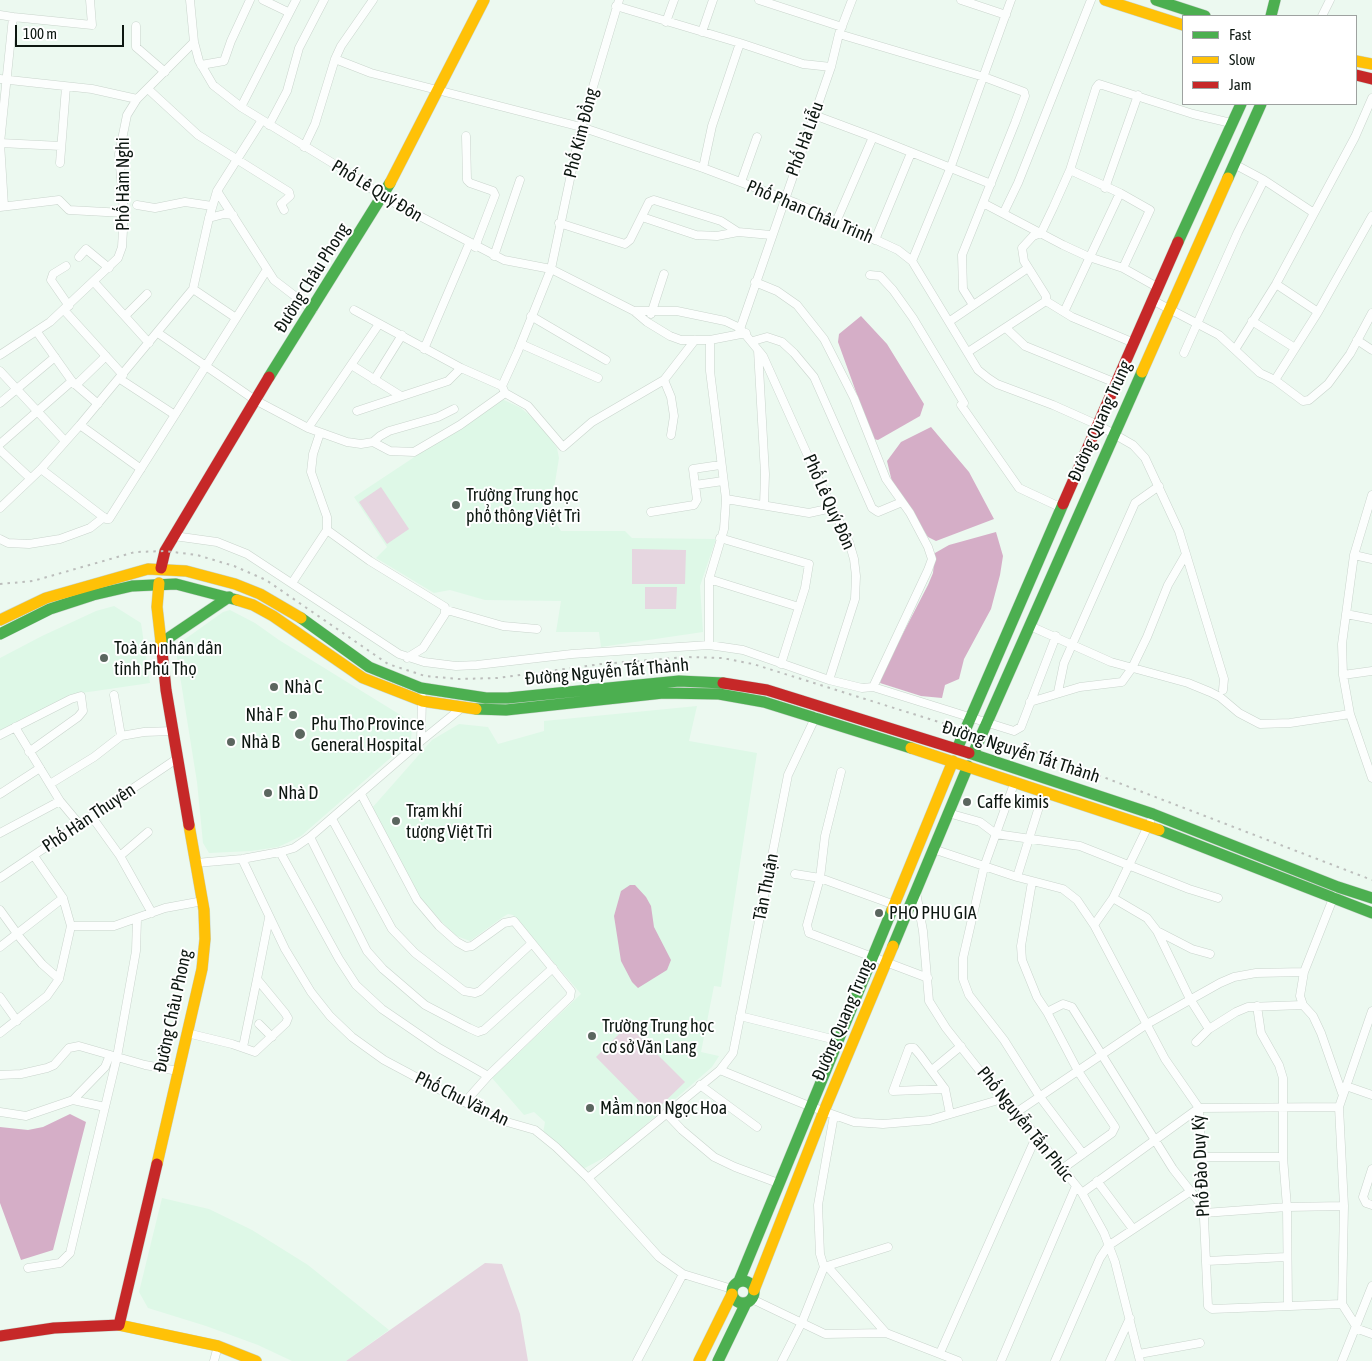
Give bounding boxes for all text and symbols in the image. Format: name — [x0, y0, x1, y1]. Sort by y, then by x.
scale bar — [18, 15, 126, 47]
legend — [1182, 15, 1357, 105]
text: 100 m — [23, 25, 57, 42]
text: Fast — [1229, 26, 1251, 43]
text: Slow — [1229, 51, 1255, 68]
text: Jam — [1229, 76, 1252, 93]
street label: Phố Kim Đồng — [559, 86, 603, 180]
street label: Phố Hà Liễu — [782, 99, 828, 179]
street label: Phố Hàm Nghi — [112, 137, 134, 231]
street label: Phố Lê Quý Đôn — [328, 155, 426, 227]
street label: Phố Phan Châu Trinh — [743, 176, 877, 248]
street label: Đường Châu Phong — [270, 219, 354, 337]
street label: Đường Quang Trung — [1064, 357, 1136, 485]
street label: Phố Lê Quý Đôn — [798, 451, 860, 553]
place label: Trường Trung học phổ thông Việt Trì — [466, 484, 581, 526]
marker: Trường Trung học phổ thông Việt Trì — [450, 499, 462, 511]
place label: Toà án nhân dân tỉnh Phú Thọ — [114, 637, 222, 680]
marker: Toà án nhân dân tỉnh Phú Thọ — [98, 652, 110, 664]
street label: Đường Nguyễn Tất Thành — [524, 654, 690, 690]
place label: Nhà C — [284, 676, 322, 698]
marker: Nhà C — [268, 681, 280, 693]
place label: Nhà F — [246, 704, 283, 726]
marker: Nhà F — [287, 709, 299, 721]
place label: Phu Tho Province General Hospital — [311, 713, 424, 756]
street label: Đường Nguyễn Tất Thành — [939, 716, 1103, 788]
marker: Phu Tho Province General Hospital — [293, 727, 307, 741]
place label: Nhà B — [241, 731, 280, 753]
marker: Nhà B — [225, 736, 237, 748]
street label: Phố Hàn Thuyên — [38, 779, 140, 857]
place label: Nhà D — [278, 782, 318, 804]
marker: Nhà D — [262, 787, 274, 799]
place label: Caffe kimis — [977, 791, 1049, 813]
marker: Caffe kimis — [961, 796, 973, 808]
place label: Trạm khí tượng Việt Trì — [406, 800, 492, 842]
marker: Trạm khí tượng Việt Trì — [390, 815, 402, 827]
street label: Tân Thuận — [749, 851, 783, 923]
place label: PHO PHU GIA — [889, 902, 977, 924]
marker: PHO PHU GIA — [873, 907, 885, 919]
street label: Đường Châu Phong — [149, 948, 197, 1074]
street label: Đường Quang Trung — [808, 956, 878, 1084]
place label: Trường Trung học cơ sở Văn Lang — [602, 1015, 714, 1058]
marker: Trường Trung học cơ sở Văn Lang — [586, 1030, 598, 1042]
street label: Phố Nguyễn Tấn Phúc — [972, 1062, 1078, 1186]
street label: Phố Chu Văn An — [411, 1067, 513, 1131]
place label: Mầm non Ngọc Hoa — [600, 1097, 727, 1119]
marker: Mầm non Ngọc Hoa — [584, 1102, 596, 1114]
street label: Phố Đào Duy Kỳ — [1188, 1114, 1214, 1218]

